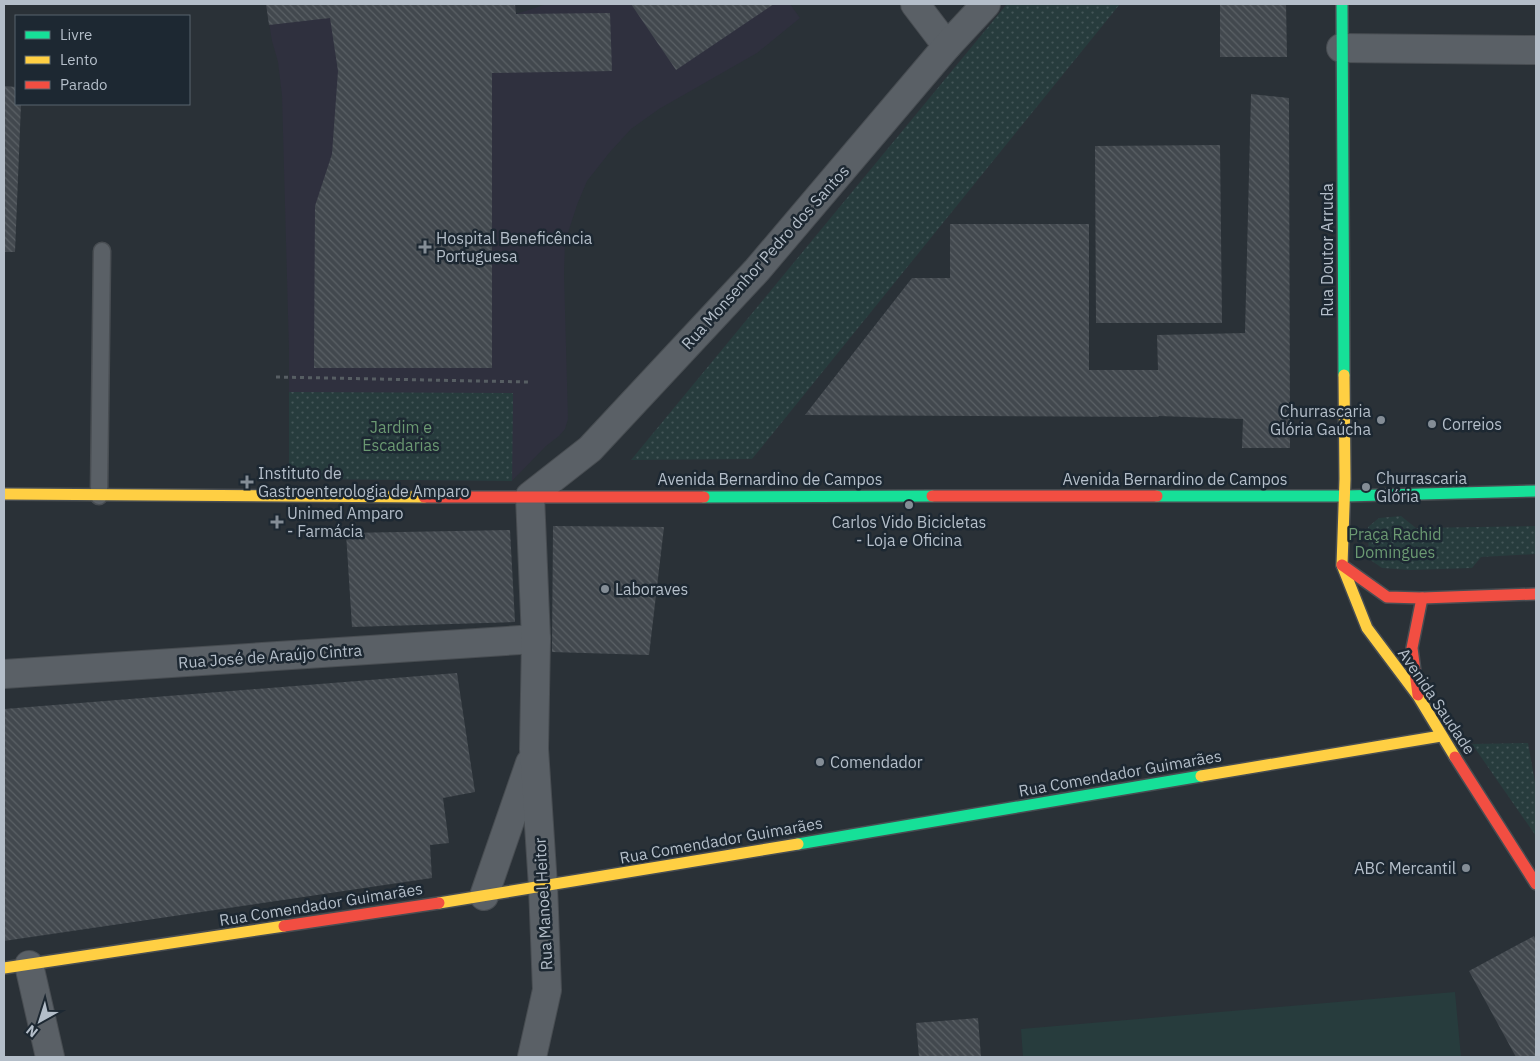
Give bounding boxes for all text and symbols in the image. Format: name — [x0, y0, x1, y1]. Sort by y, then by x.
legend — [15, 15, 190, 105]
text: Livre — [60, 25, 92, 44]
text: Lento — [60, 50, 98, 69]
text: Parado — [60, 75, 108, 94]
street label: Rua Monsenhor Pedro dos Santos — [677, 161, 853, 353]
street label: Rua Doutor Arruda — [1317, 183, 1337, 317]
place label: Hospital Beneficência Portuguesa — [436, 228, 593, 266]
marker: Hospital Beneficência Portuguesa — [418, 240, 432, 254]
place label: Churrascaria Glória Gaúcha — [1270, 401, 1371, 439]
marker: Churrascaria Glória Gaúcha — [1375, 414, 1387, 426]
place label: Correios — [1442, 414, 1502, 434]
park label: Jardim e Escadarias — [362, 417, 440, 455]
marker: Correios — [1426, 418, 1438, 430]
place label: Instituto de Gastroenterologia de Amparo — [258, 463, 469, 501]
place label: Churrascaria Glória — [1376, 468, 1468, 506]
street label: Avenida Bernardino de Campos — [657, 469, 883, 489]
street label: Avenida Bernardino de Campos — [1062, 469, 1288, 489]
marker: Instituto de Gastroenterologia de Amparo — [240, 475, 254, 489]
marker: Churrascaria Glória — [1360, 481, 1372, 493]
marker: Carlos Vido Bicicletas - Loja e Oficina — [903, 499, 915, 511]
place label: Unimed Amparo - Farmácia — [287, 503, 404, 541]
place label: Carlos Vido Bicicletas - Loja e Oficina — [832, 512, 986, 550]
marker: Unimed Amparo - Farmácia — [271, 516, 283, 528]
park label: Praça Rachid Domingues — [1348, 524, 1442, 562]
place label: Laboraves — [615, 579, 688, 599]
marker: Laboraves — [599, 583, 611, 595]
street label: Rua José de Araújo Cintra — [177, 640, 363, 672]
street label: Avenida Saudade — [1394, 644, 1480, 758]
street label: Rua Comendador Guimarães — [1017, 745, 1223, 801]
place label: Comendador — [830, 752, 923, 772]
marker: Comendador — [814, 756, 826, 768]
street label: Rua Comendador Guimarães — [618, 812, 824, 868]
street label: Rua Manoel Heitor — [530, 837, 556, 971]
place label: ABC Mercantil — [1354, 858, 1456, 878]
marker: ABC Mercantil — [1460, 862, 1472, 874]
street label: Rua Comendador Guimarães — [218, 878, 424, 930]
north arrow — [15, 996, 65, 1046]
text: N — [22, 1021, 41, 1041]

